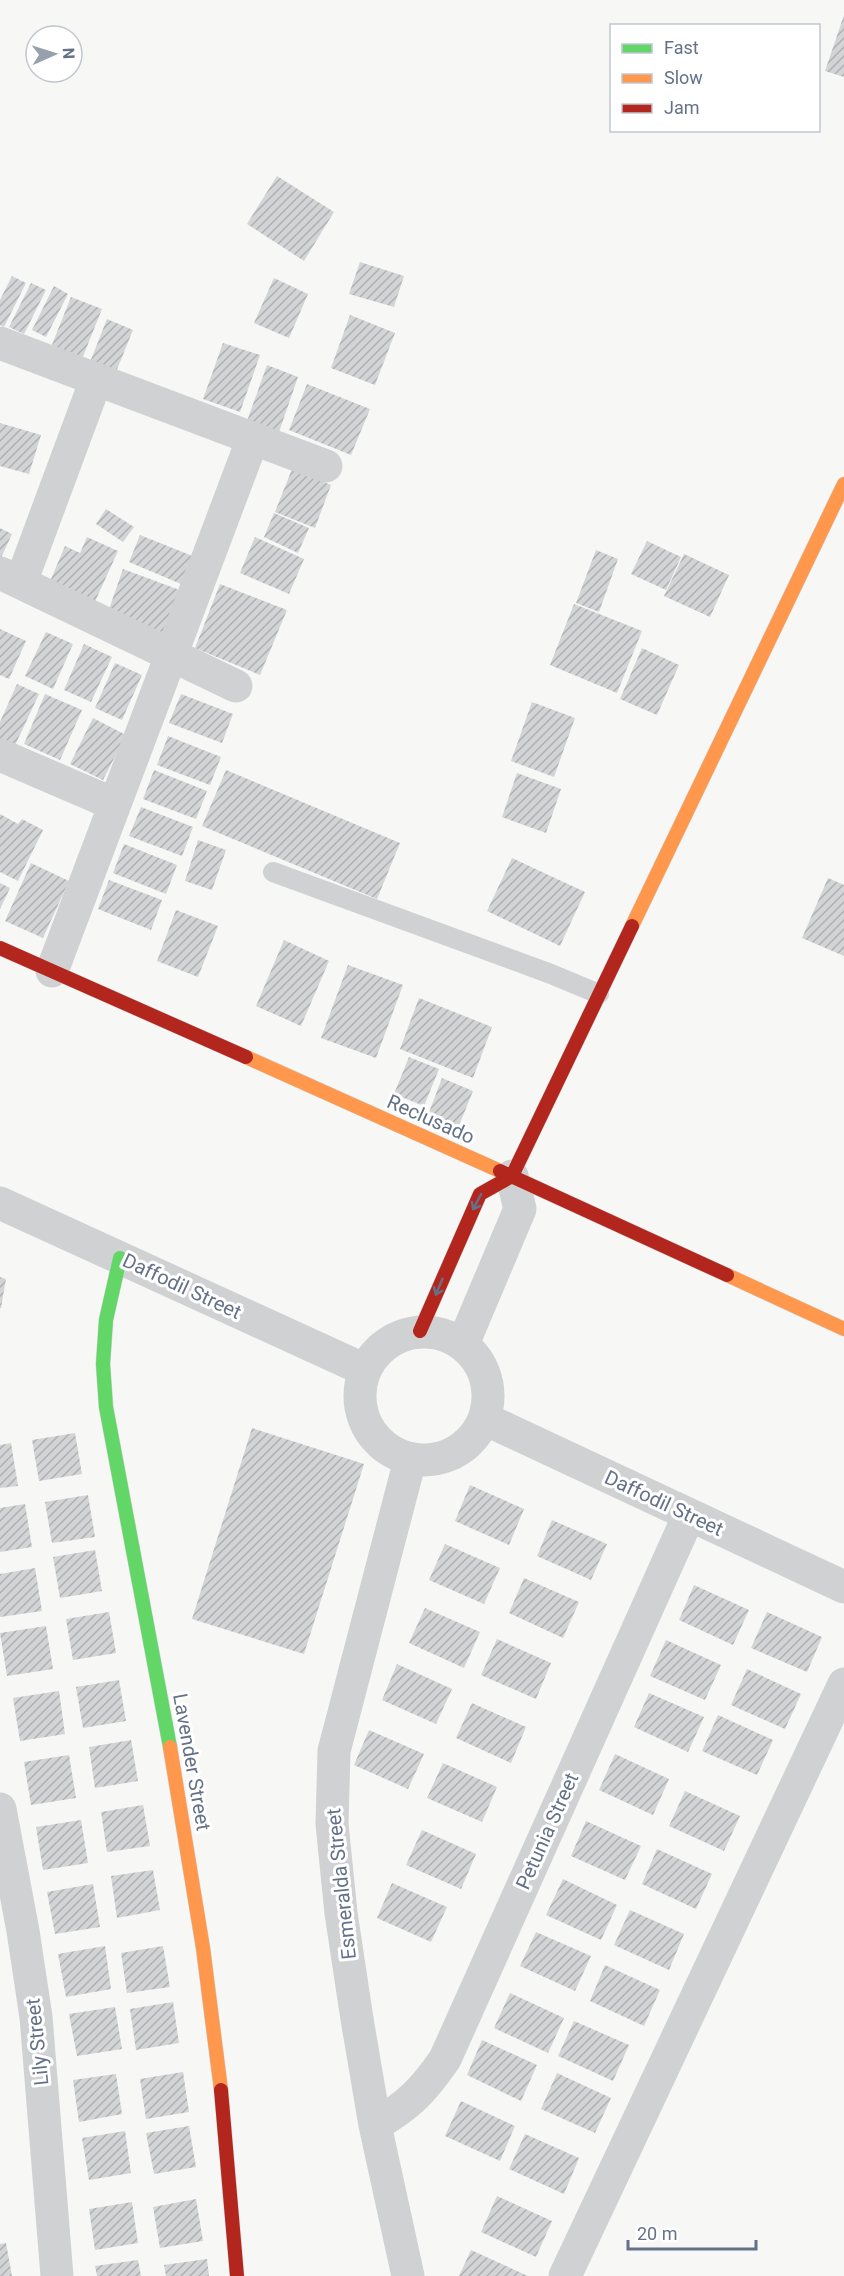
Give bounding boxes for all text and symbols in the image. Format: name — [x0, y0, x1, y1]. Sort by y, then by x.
north arrow — [24, 24, 84, 84]
legend — [610, 24, 820, 132]
text: Fast — [664, 37, 699, 58]
text: N — [59, 47, 78, 59]
text: Slow — [664, 67, 703, 88]
text: Jam — [664, 97, 700, 118]
street label: Reclusado — [384, 1089, 478, 1149]
one-way arrow — [471, 1193, 483, 1210]
street label: Daffodil Street — [119, 1248, 245, 1324]
one-way arrow — [433, 1277, 444, 1295]
street label: Daffodil Street — [601, 1465, 727, 1541]
street label: Lavender Street — [168, 1691, 216, 1833]
street label: Petunia Street — [511, 1769, 583, 1893]
street label: Esmeralda Street — [321, 1807, 361, 1961]
street label: Lily Street — [20, 1997, 54, 2087]
scale bar — [628, 2213, 756, 2251]
text: 20 m — [637, 2223, 677, 2244]

